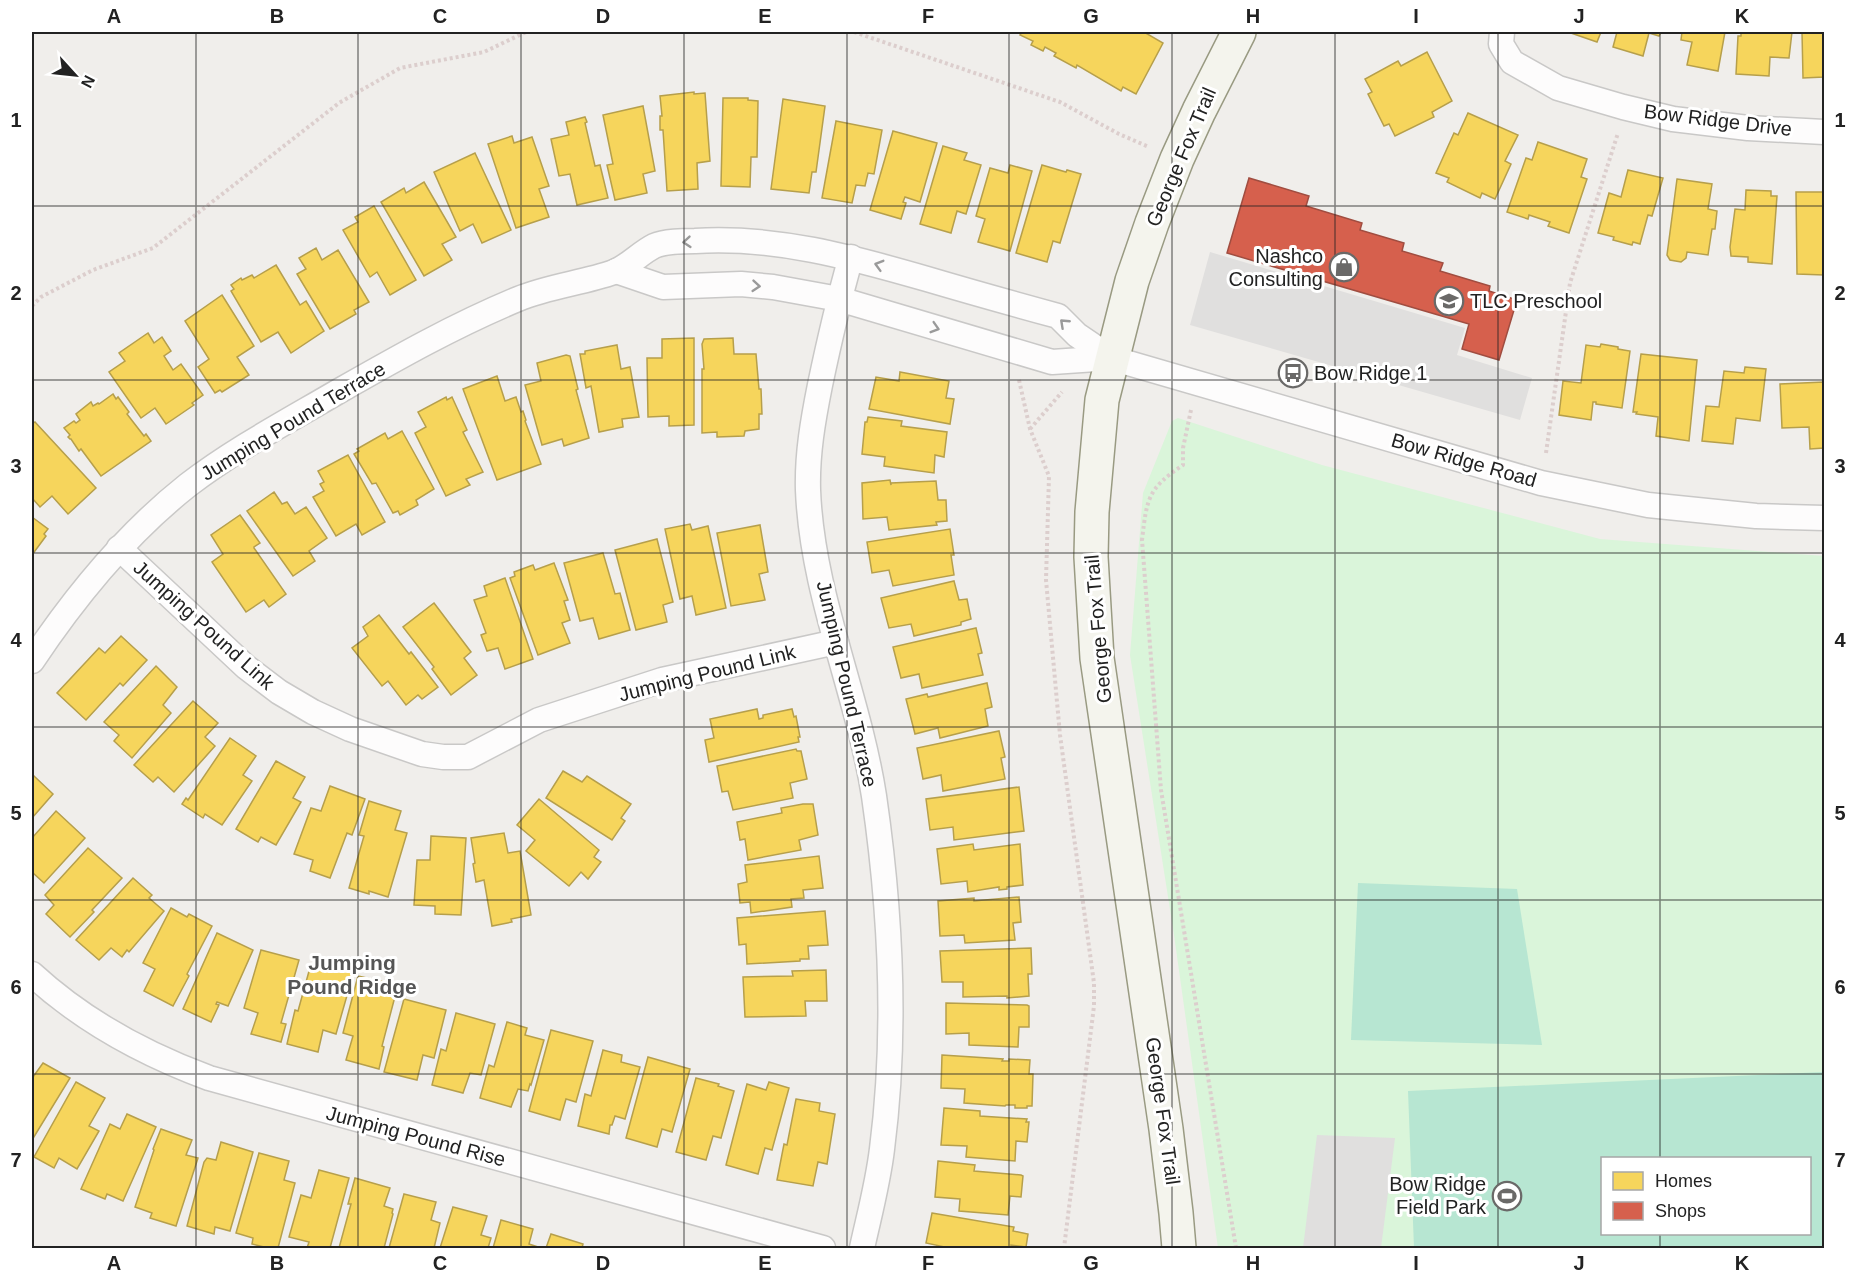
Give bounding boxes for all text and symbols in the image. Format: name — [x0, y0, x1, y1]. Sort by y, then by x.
text: A — [107, 5, 121, 27]
text: B — [270, 5, 284, 27]
text: C — [433, 5, 447, 27]
text: D — [596, 5, 610, 27]
text: E — [758, 5, 772, 27]
text: F — [922, 5, 934, 27]
text: G — [1083, 5, 1099, 27]
text: H — [1246, 5, 1260, 27]
text: I — [1413, 5, 1419, 27]
text: J — [1573, 5, 1585, 27]
text: K — [1735, 5, 1750, 27]
north arrow — [45, 45, 105, 105]
text: N — [78, 73, 98, 91]
street label: George Fox Trail — [1142, 84, 1220, 230]
street label: Bow Ridge Drive — [1643, 100, 1793, 140]
text: 1 — [10, 109, 22, 131]
text: 1 — [1834, 109, 1846, 131]
one-way arrow — [682, 235, 692, 248]
place label: Nashco Consulting — [1228, 245, 1323, 290]
shop icon: Nashco Consulting — [1328, 251, 1360, 283]
one-way arrow — [874, 260, 885, 272]
one-way arrow — [752, 279, 761, 292]
text: 2 — [10, 282, 22, 304]
text: 2 — [1834, 282, 1846, 304]
school or university icon: TLC Preschool — [1433, 285, 1465, 317]
place label: TLC Preschool — [1470, 290, 1602, 312]
one-way arrow — [1061, 319, 1071, 330]
one-way arrow — [930, 321, 940, 333]
street label: Jumping Pound Terrace — [197, 357, 389, 485]
bus stop icon: Bow Ridge 1 — [1277, 357, 1309, 389]
place label: Bow Ridge 1 — [1314, 362, 1427, 384]
street label: Bow Ridge Road — [1389, 429, 1539, 491]
text: 3 — [10, 455, 22, 477]
text: 3 — [1834, 455, 1846, 477]
street label: George Fox Trail — [1081, 554, 1115, 704]
street label: Jumping Pound Link — [129, 556, 279, 694]
street label: Jumping Pound Terrace — [813, 579, 881, 789]
text: 4 — [10, 629, 22, 651]
text: 4 — [1834, 629, 1846, 651]
street label: Jumping Pound Link — [616, 640, 799, 706]
text: 5 — [10, 802, 22, 824]
text: 5 — [1834, 802, 1846, 824]
district label: Jumping Pound Ridge — [287, 951, 417, 998]
text: 6 — [10, 976, 22, 998]
text: 6 — [1834, 976, 1846, 998]
street label: George Fox Trail — [1142, 1036, 1184, 1186]
street label: Jumping Pound Rise — [324, 1101, 508, 1171]
text: 7 — [10, 1149, 22, 1171]
text: 7 — [1834, 1149, 1846, 1171]
legend — [1601, 1157, 1811, 1235]
text: Homes — [1655, 1171, 1712, 1191]
place label: Bow Ridge Field Park — [1389, 1173, 1487, 1218]
sports icon: Bow Ridge Field Park — [1491, 1180, 1523, 1212]
text: Shops — [1655, 1201, 1706, 1221]
text: A — [107, 1252, 121, 1274]
text: B — [270, 1252, 284, 1274]
text: C — [433, 1252, 447, 1274]
text: D — [596, 1252, 610, 1274]
text: E — [758, 1252, 772, 1274]
text: F — [922, 1252, 934, 1274]
text: G — [1083, 1252, 1099, 1274]
text: H — [1246, 1252, 1260, 1274]
text: I — [1413, 1252, 1419, 1274]
text: J — [1573, 1252, 1585, 1274]
text: K — [1735, 1252, 1750, 1274]

